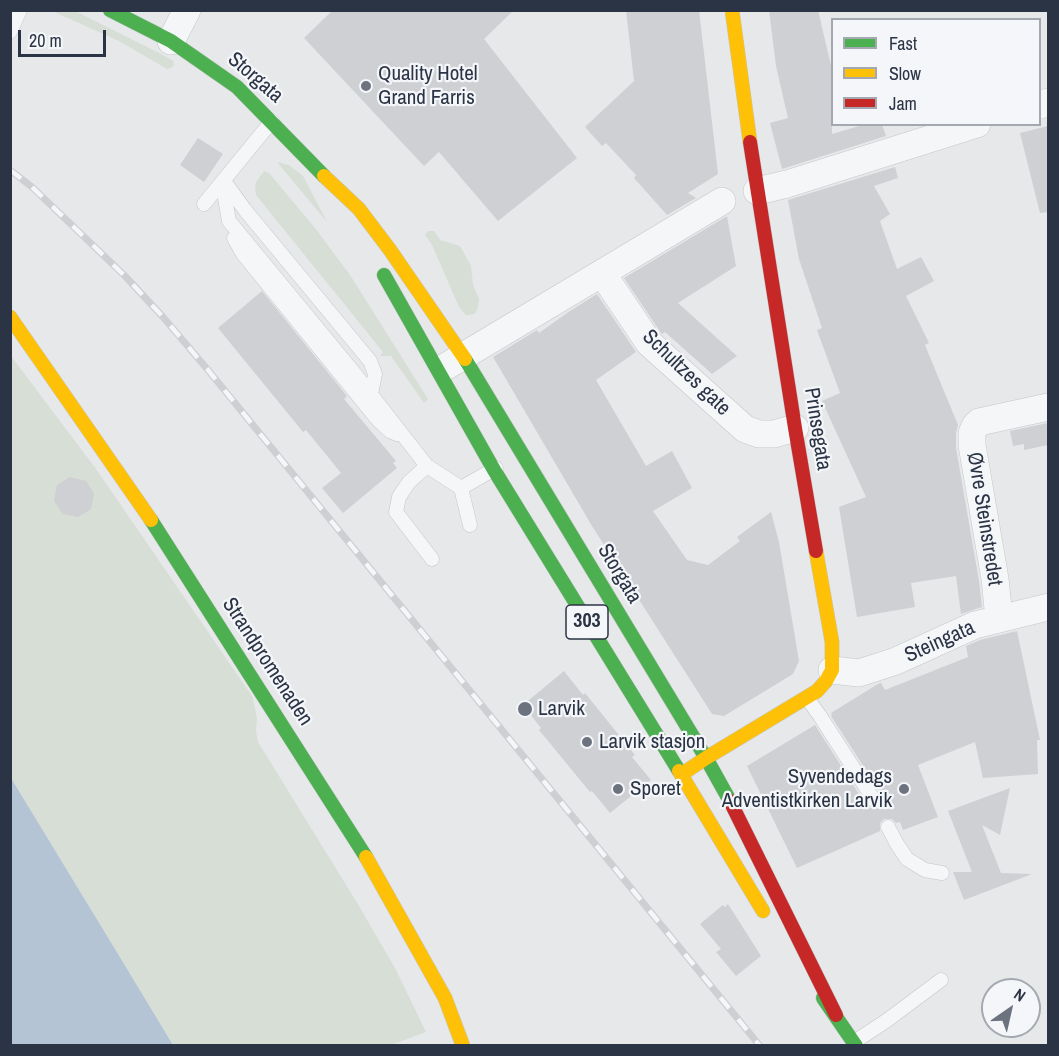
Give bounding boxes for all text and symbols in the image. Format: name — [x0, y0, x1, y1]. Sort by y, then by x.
scale bar — [21, 18, 110, 56]
legend — [831, 18, 1041, 126]
text: 20 m — [29, 28, 62, 53]
text: Fast — [889, 31, 917, 56]
street label: Storgata — [222, 47, 288, 109]
place label: Quality Hotel Grand Farris — [378, 61, 478, 111]
text: Slow — [889, 61, 921, 86]
marker: Quality Hotel Grand Farris — [359, 79, 373, 93]
text: Jam — [889, 91, 917, 116]
street label: Schultzes gate — [637, 325, 735, 421]
street label: Prinsegata — [798, 386, 836, 472]
street label: Øvre Steinstredet — [961, 450, 1007, 588]
street label: Storgata — [591, 540, 647, 608]
street label: Strandpromenaden — [216, 593, 318, 731]
road number: 303 — [566, 605, 608, 639]
street label: Steingata — [901, 615, 979, 669]
place label: Larvik — [538, 696, 585, 722]
marker: Larvik — [516, 700, 534, 718]
place label: Larvik stasjon — [599, 729, 705, 755]
marker: Larvik stasjon — [580, 735, 594, 749]
place label: Syvendedags Adventistkirken Larvik — [722, 764, 892, 814]
place label: Sporet — [630, 776, 681, 802]
marker: Sporet — [611, 782, 625, 796]
marker: Syvendedags Adventistkirken Larvik — [897, 782, 911, 796]
north arrow — [981, 978, 1041, 1038]
text: N — [1010, 983, 1030, 1007]

